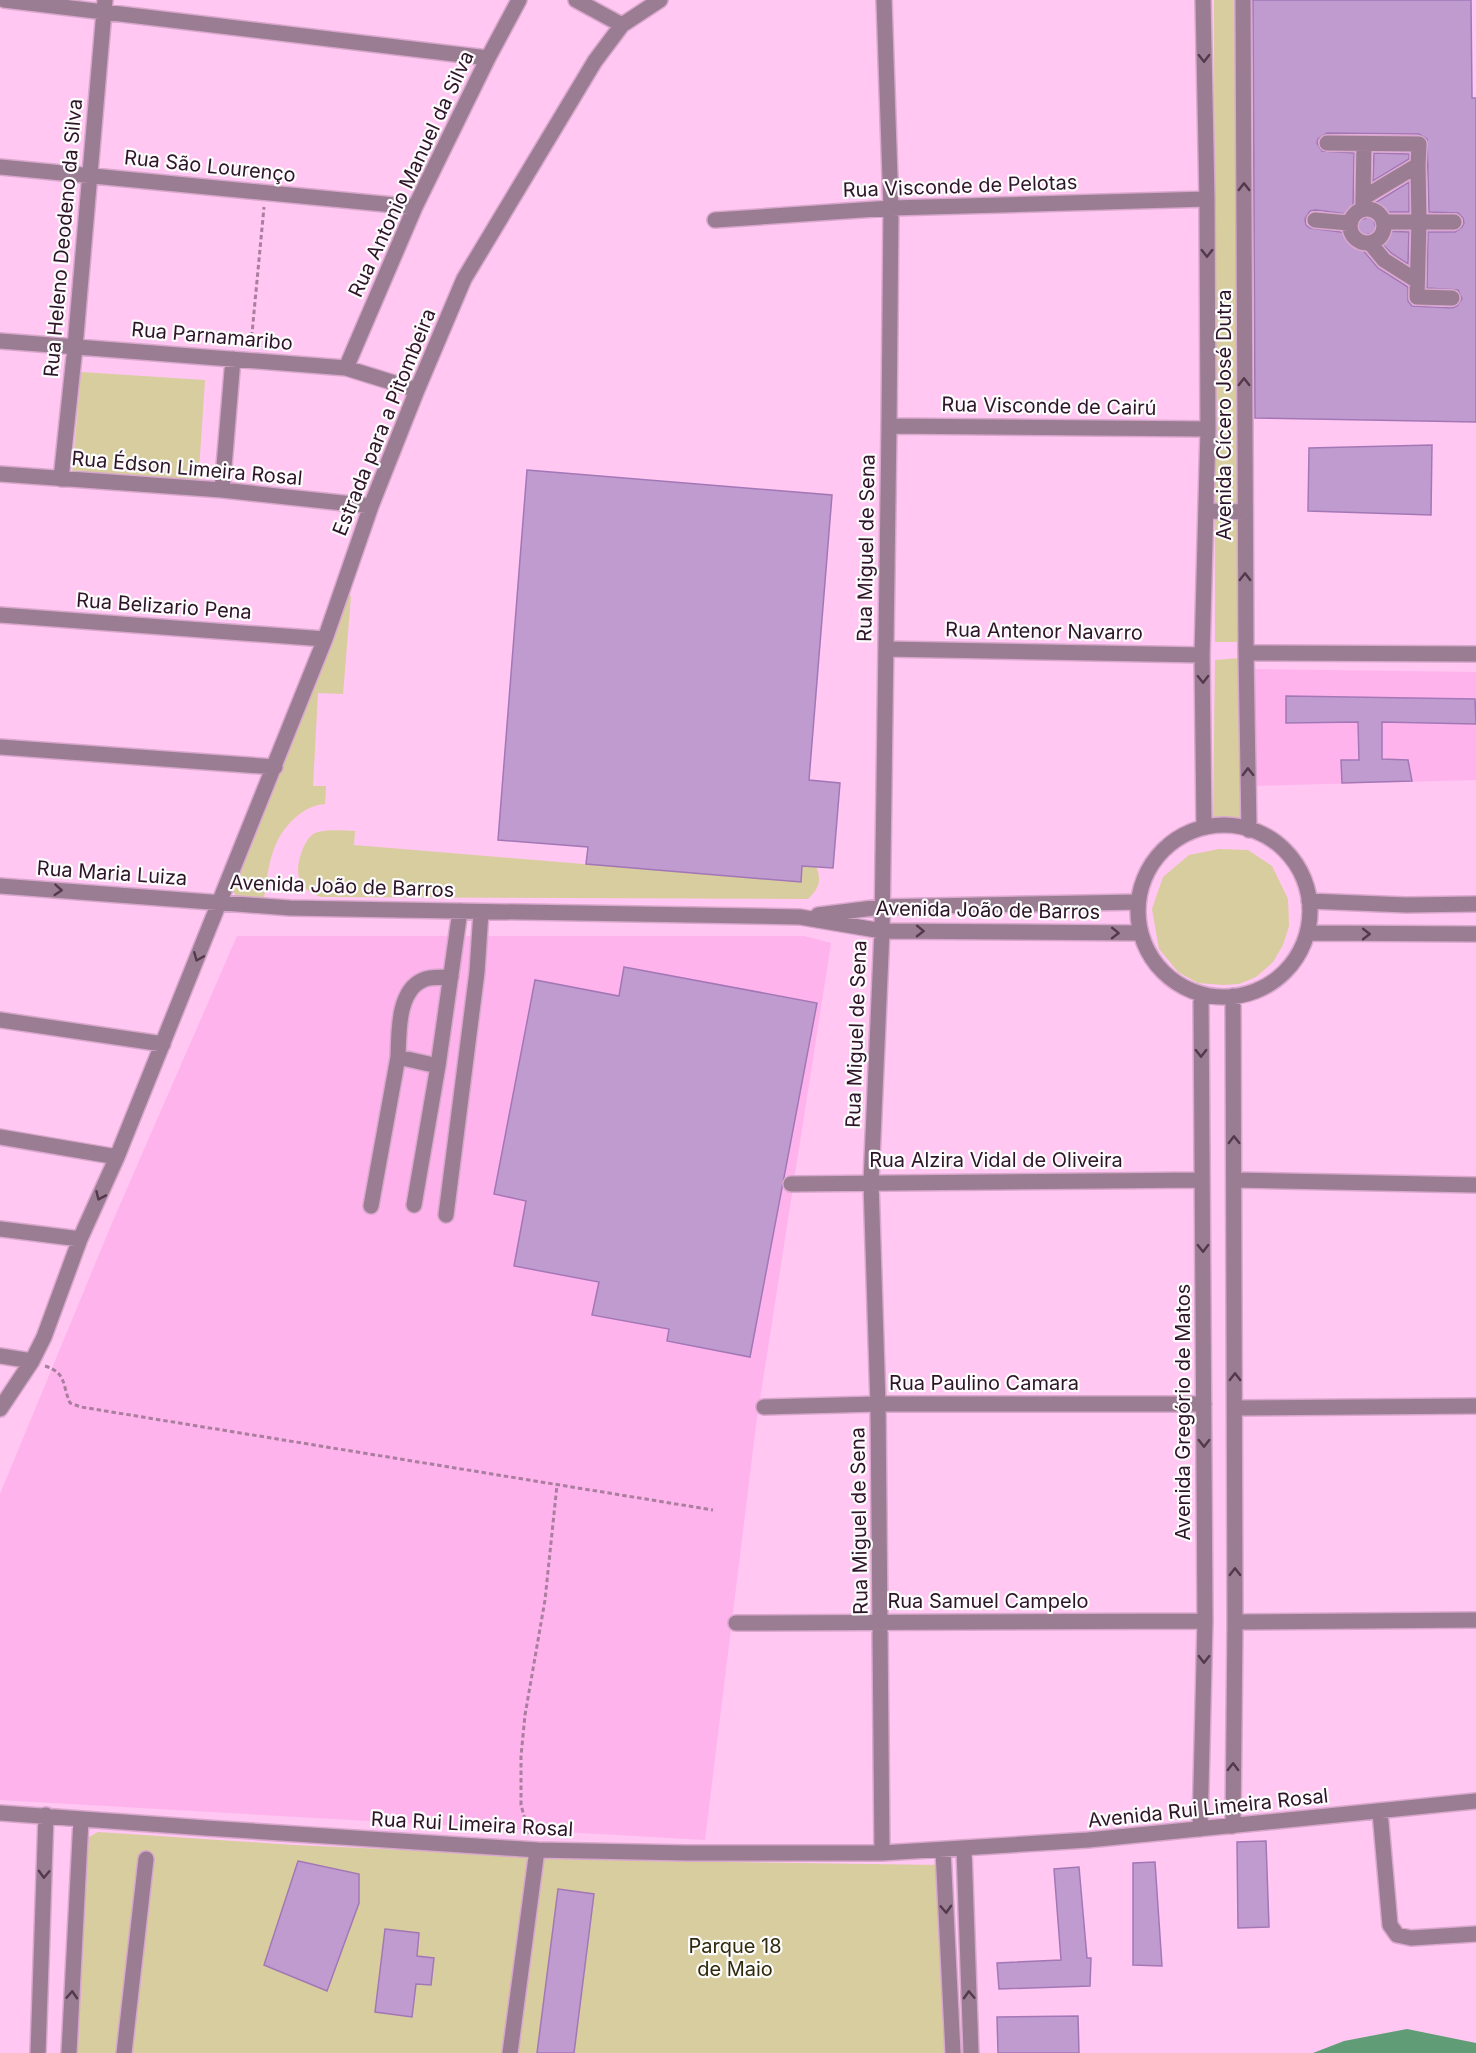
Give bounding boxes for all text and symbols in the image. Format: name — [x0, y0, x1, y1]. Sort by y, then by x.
street label: Rua Antonio Manuel da Silva — [343, 47, 479, 301]
one-way arrow — [1198, 54, 1210, 63]
street label: Rua Heleno Deodeno da Silva — [39, 98, 87, 378]
street label: Rua São Lourenço — [123, 145, 297, 187]
street label: Rua Visconde de Pelotas — [842, 170, 1078, 202]
one-way arrow — [1238, 182, 1250, 191]
one-way arrow — [1201, 249, 1213, 258]
street label: Avenida Cícero José Dutra — [1212, 290, 1236, 540]
street label: Estrada para a Pitombeira — [327, 305, 441, 539]
street label: Rua Parnamaribo — [130, 317, 294, 355]
one-way arrow — [1238, 377, 1250, 386]
street label: Rua Visconde de Cairú — [941, 392, 1157, 420]
street label: Rua Édson Limeira Rosal — [71, 445, 303, 490]
street label: Rua Miguel de Sena — [852, 454, 880, 642]
one-way arrow — [1239, 572, 1251, 581]
street label: Rua Belizario Pena — [75, 588, 253, 624]
street label: Rua Antenor Navarro — [945, 617, 1143, 645]
one-way arrow — [1196, 675, 1209, 684]
one-way arrow — [1242, 767, 1254, 776]
street label: Rua Maria Luiza — [36, 856, 188, 890]
street label: Avenida João de Barros — [229, 870, 455, 902]
one-way arrow — [54, 884, 63, 897]
street label: Avenida João de Barros — [876, 896, 1100, 924]
one-way arrow — [916, 925, 925, 937]
one-way arrow — [1111, 927, 1120, 939]
one-way arrow — [1361, 928, 1370, 940]
street label: Rua Miguel de Sena — [841, 940, 871, 1128]
one-way arrow — [193, 951, 205, 962]
one-way arrow — [1195, 1048, 1207, 1057]
one-way arrow — [1228, 1136, 1240, 1145]
street label: Rua Alzira Vidal de Oliveira — [869, 1148, 1123, 1172]
one-way arrow — [95, 1189, 107, 1200]
one-way arrow — [1196, 1243, 1209, 1252]
street label: Avenida Gregório de Matos — [1171, 1284, 1195, 1540]
street label: Rua Paulino Camara — [889, 1371, 1079, 1395]
one-way arrow — [1229, 1373, 1241, 1382]
street label: Rua Miguel de Sena — [845, 1427, 873, 1615]
one-way arrow — [1198, 1438, 1210, 1447]
one-way arrow — [1229, 1568, 1241, 1577]
street label: Rua Samuel Campelo — [887, 1589, 1089, 1613]
one-way arrow — [1198, 1654, 1210, 1663]
one-way arrow — [1227, 1763, 1239, 1772]
street label: Avenida Rui Limeira Rosal — [1087, 1783, 1329, 1833]
street label: Rua Rui Limeira Rosal — [370, 1807, 574, 1841]
one-way arrow — [38, 1869, 50, 1878]
one-way arrow — [940, 1905, 953, 1914]
park label: Parque 18 de Maio — [688, 1934, 782, 1981]
one-way arrow — [66, 1990, 79, 1999]
one-way arrow — [962, 1990, 975, 1999]

